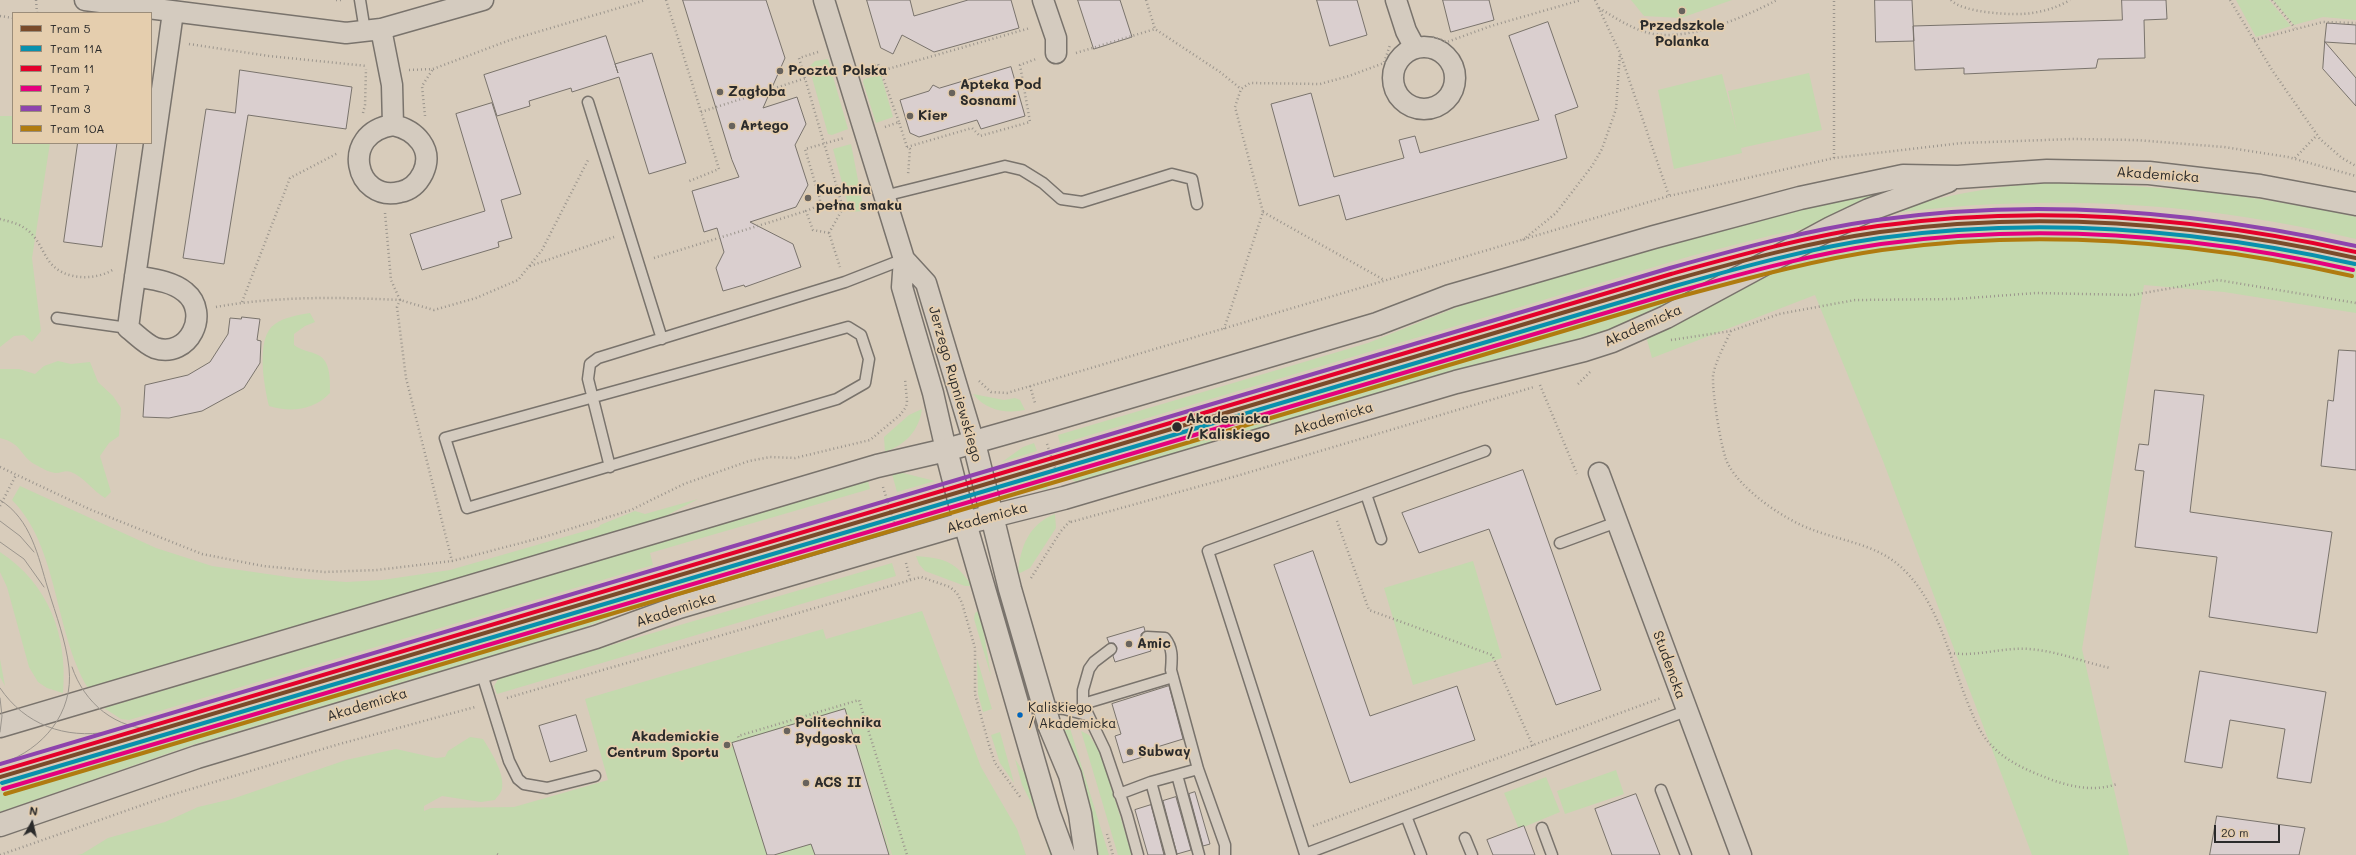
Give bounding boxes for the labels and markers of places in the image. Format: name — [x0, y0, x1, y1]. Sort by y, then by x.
marker: Przedszkole Polanka — [1677, 6, 1687, 16]
place label: Przedszkole Polanka — [1639, 18, 1725, 50]
place label: Poczta Polska — [788, 63, 887, 79]
marker: Poczta Polska — [775, 66, 785, 76]
place label: Apteka Pod Sosnami — [960, 77, 1041, 110]
place label: Zagłoba — [728, 84, 786, 100]
marker: Zagłoba — [715, 87, 725, 97]
marker: Apteka Pod Sosnami — [947, 88, 957, 98]
place label: Kier — [918, 108, 948, 124]
marker: Kier — [905, 111, 915, 121]
place label: Artego — [740, 118, 788, 134]
marker: Artego — [727, 121, 737, 131]
place label: Kuchnia pełna smaku — [816, 182, 902, 214]
marker: Kuchnia pełna smaku — [803, 193, 813, 203]
place label: Akademicka / Kaliskiego — [1186, 411, 1270, 444]
marker: Akademicka / Kaliskiego — [1170, 420, 1184, 434]
place label: Amic — [1137, 636, 1171, 652]
marker: Amic — [1124, 639, 1134, 649]
place label: Kaliskiego / Akademicka — [1028, 700, 1116, 731]
marker: Kaliskiego / Akademicka — [1015, 710, 1025, 720]
place label: Politechnika Bydgoska — [795, 715, 882, 748]
marker: Politechnika Bydgoska — [782, 726, 792, 736]
place label: Akademickie Centrum Sportu — [607, 729, 719, 762]
marker: Akademickie Centrum Sportu — [722, 740, 732, 750]
place label: Subway — [1138, 744, 1191, 760]
marker: Subway — [1125, 747, 1135, 757]
place label: ACS II — [814, 775, 861, 791]
marker: ACS II — [801, 778, 811, 788]

